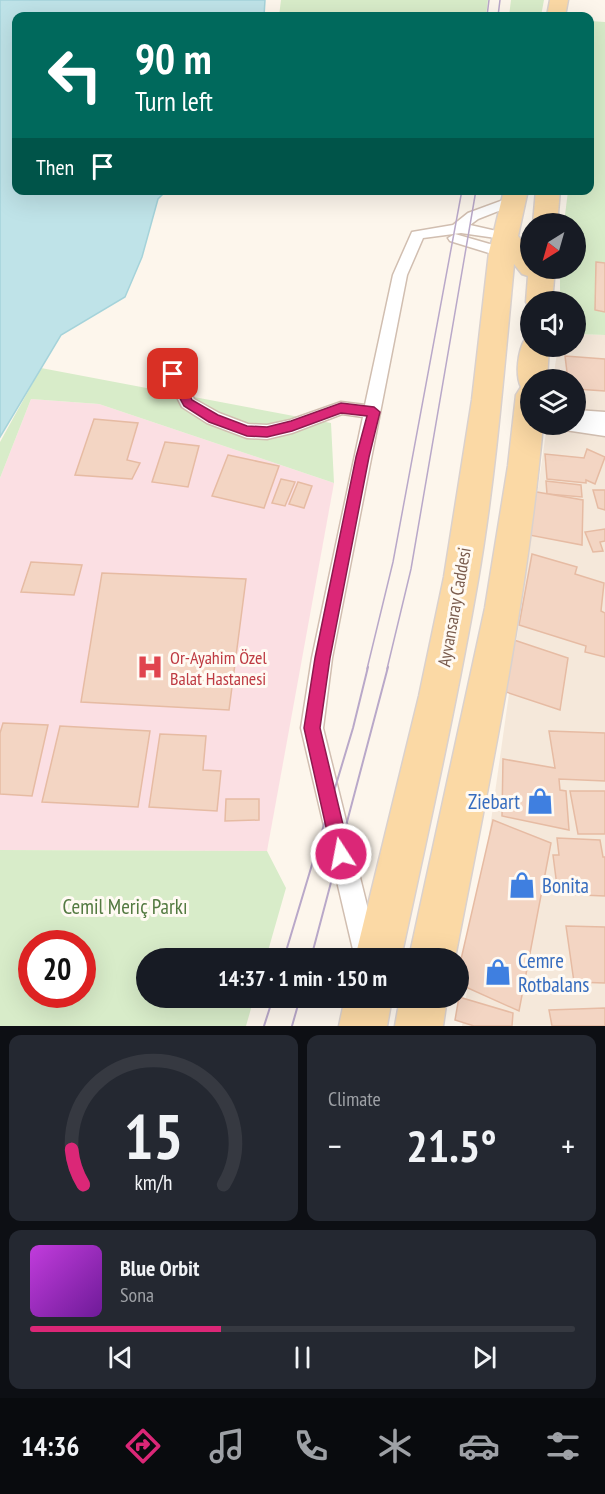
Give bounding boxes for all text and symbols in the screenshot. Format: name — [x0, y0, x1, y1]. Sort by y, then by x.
text: 90 m — [135, 31, 212, 86]
icon: left — [36, 36, 114, 114]
text: Turn left — [135, 84, 213, 118]
icon: arrive — [86, 150, 119, 183]
text: Then — [36, 153, 74, 181]
north arrow — [520, 213, 586, 279]
map controls — [520, 213, 586, 435]
button: sound — [520, 291, 586, 357]
pin — [147, 348, 198, 399]
icon: arrive — [156, 357, 189, 390]
button: layers — [520, 369, 586, 435]
street label: Ayvansaray Caddesi — [432, 546, 476, 668]
place label: Or-Ayahim Özel Balat Hastanesi — [170, 646, 268, 690]
hospital icon: Or-Ayahim Özel Balat Hastanesi — [135, 652, 165, 682]
shop icon: Ziebart — [525, 786, 555, 816]
place label: Ziebart — [468, 788, 520, 815]
position arrow — [309, 822, 373, 886]
shop icon: Bonita — [507, 870, 537, 900]
place label: Bonita — [542, 872, 589, 899]
park label: Cemil Meriç Parkı — [63, 893, 187, 920]
speed limit sign: 20 — [18, 930, 96, 1008]
place label: Cemre Rotbalans — [518, 947, 589, 998]
shop icon: Cemre Rotbalans — [483, 957, 513, 987]
text: 14:37 · 1 min · 150 m — [218, 964, 387, 992]
text: Climate — [328, 1086, 381, 1112]
text: 15 — [124, 1095, 183, 1176]
text: 21.5° — [406, 1116, 497, 1174]
text: − — [328, 1124, 342, 1167]
text: + — [561, 1124, 575, 1167]
text: km/h — [134, 1168, 173, 1196]
text: Blue Orbit — [120, 1254, 199, 1282]
text: Sona — [120, 1282, 154, 1308]
icon: previous — [104, 1341, 137, 1374]
icon: pause — [286, 1341, 319, 1374]
icon: next — [468, 1341, 501, 1374]
icon: directions — [122, 1425, 164, 1467]
icon: music — [206, 1425, 248, 1467]
icon: phone — [290, 1425, 332, 1467]
icon: climate — [374, 1425, 416, 1467]
icon: car — [458, 1425, 500, 1467]
icon: filters — [542, 1425, 584, 1467]
text: 14:36 — [21, 1429, 79, 1463]

